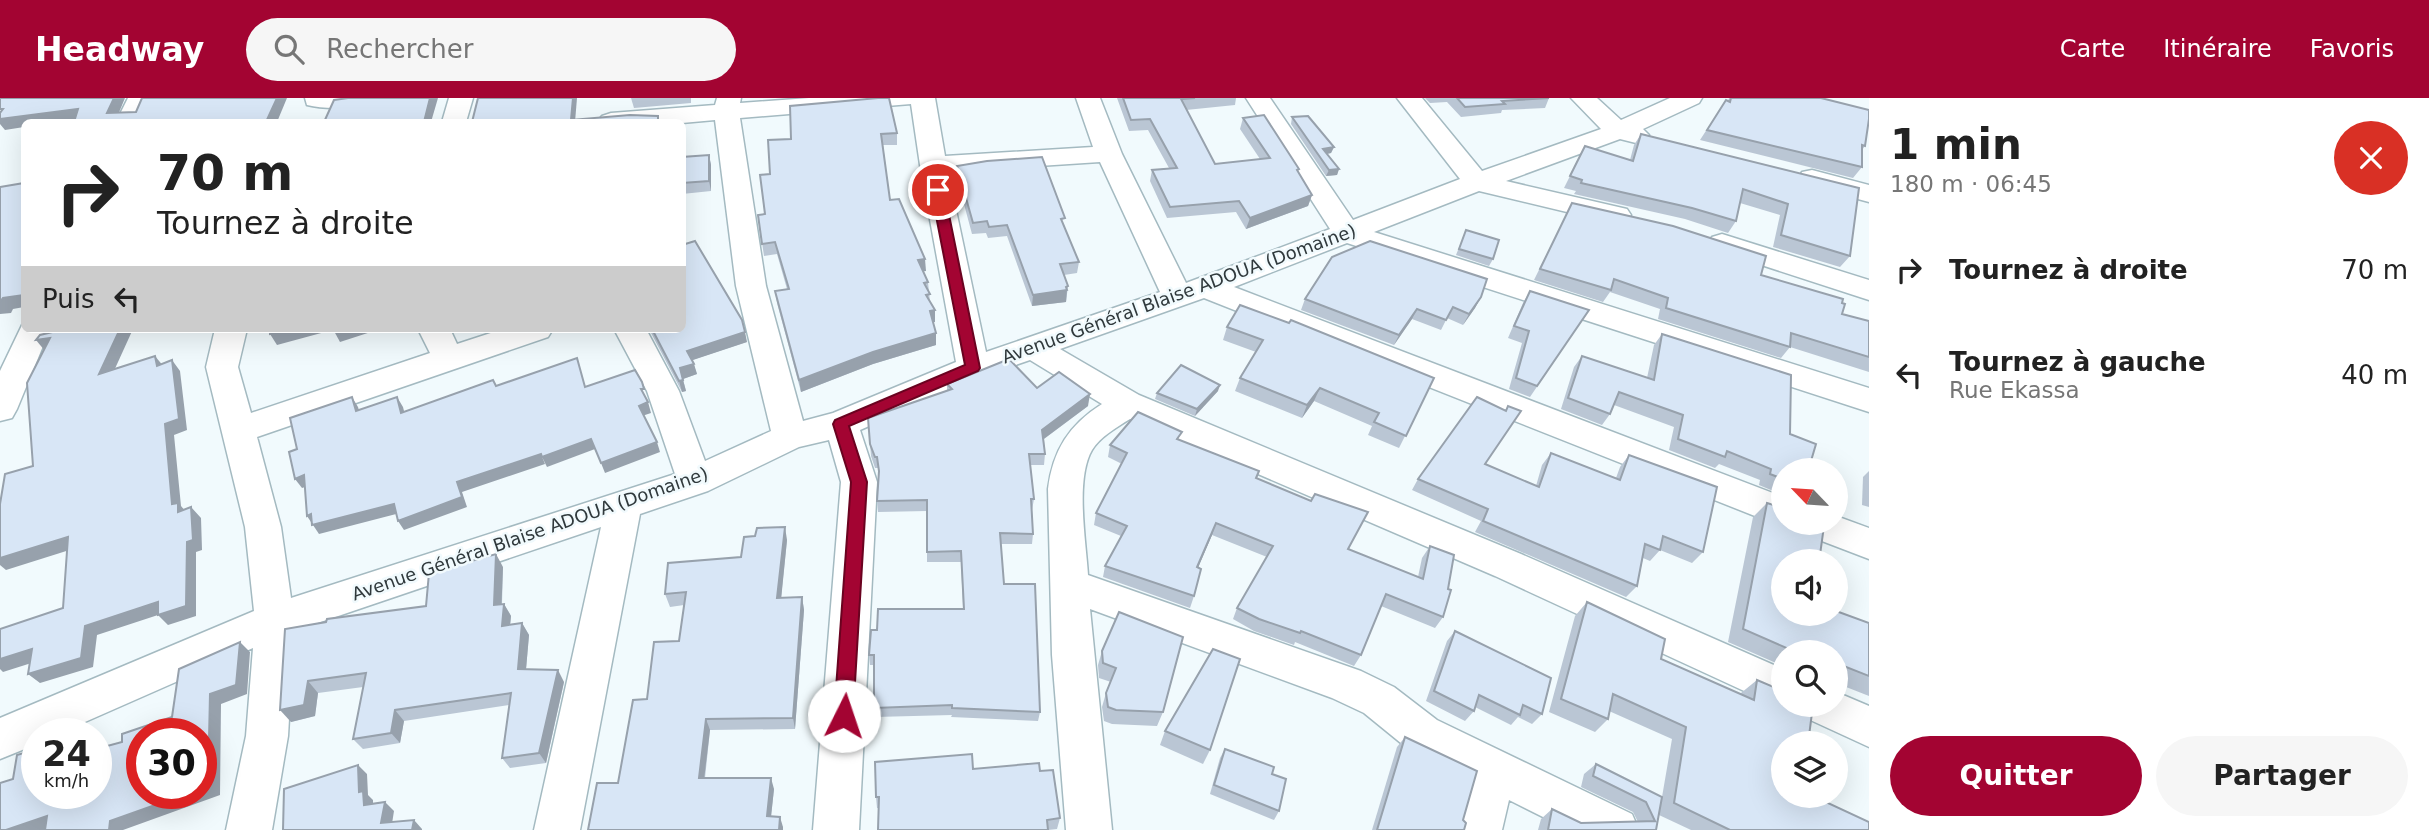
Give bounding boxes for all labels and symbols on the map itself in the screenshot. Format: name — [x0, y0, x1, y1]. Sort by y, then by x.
pin — [908, 160, 968, 220]
street label: Avenue Général Blaise ADOUA (Domaine) — [999, 219, 1359, 368]
north arrow — [1771, 458, 1848, 536]
street label: Avenue Général Blaise ADOUA (Domaine) — [349, 463, 711, 605]
position arrow — [807, 679, 881, 753]
speed limit sign: 30 — [126, 718, 217, 809]

